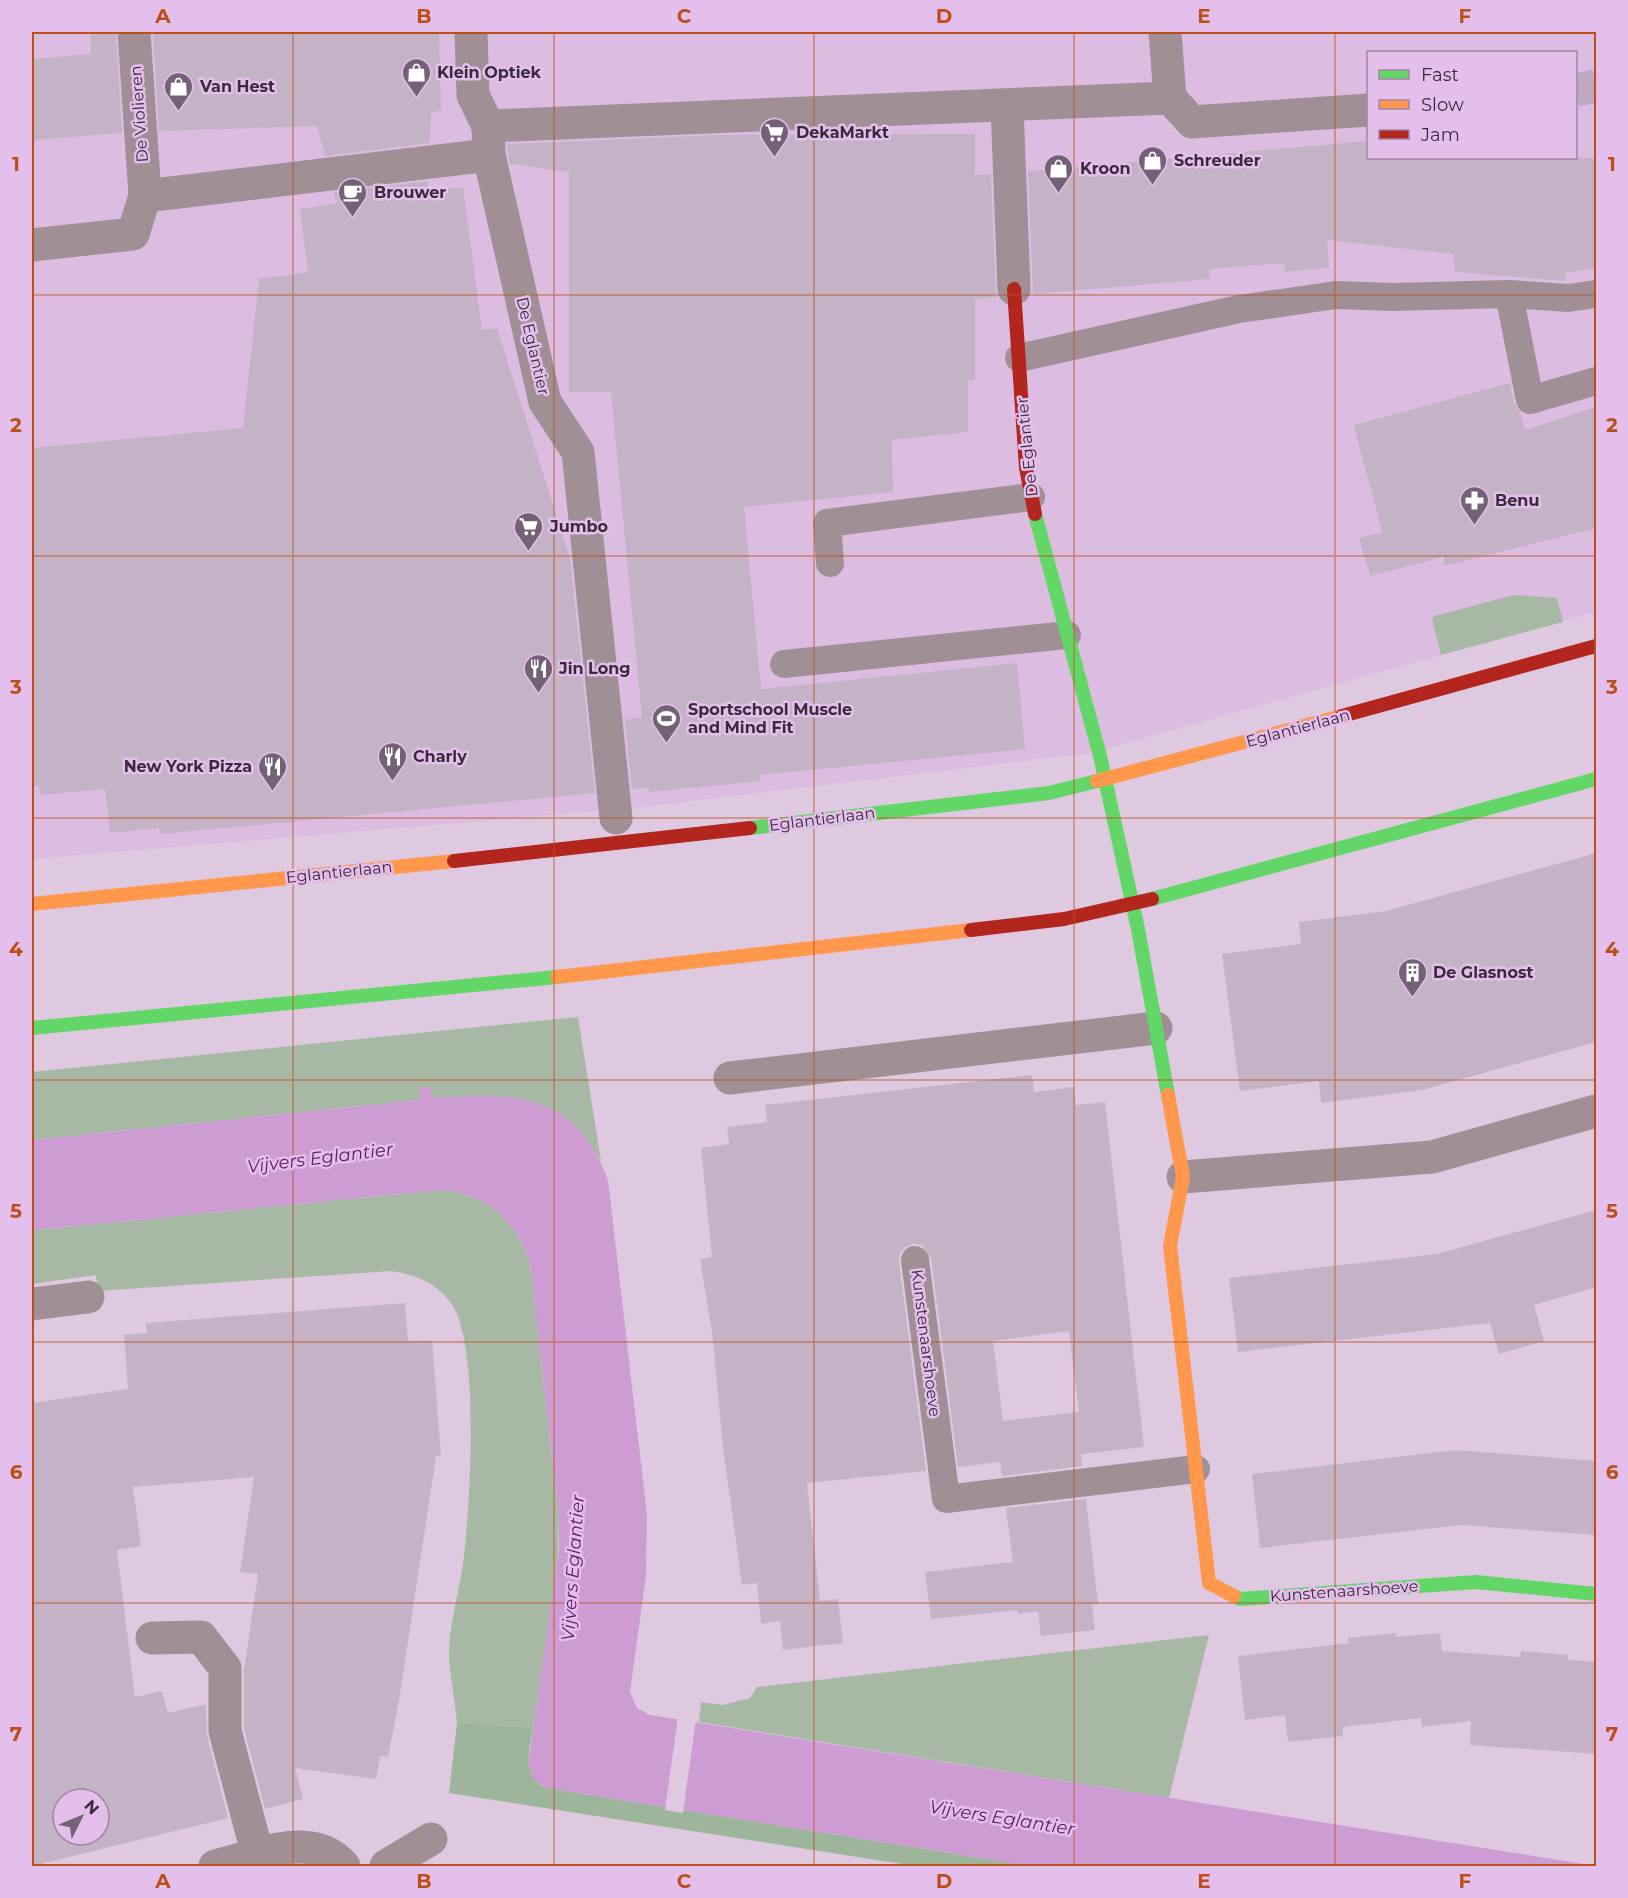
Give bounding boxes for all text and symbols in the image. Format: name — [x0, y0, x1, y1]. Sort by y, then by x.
text: A — [154, 4, 171, 28]
text: B — [416, 4, 432, 28]
text: C — [677, 4, 692, 28]
text: D — [936, 4, 952, 28]
text: E — [1197, 4, 1211, 28]
text: F — [1459, 4, 1472, 28]
legend — [1367, 51, 1577, 159]
shop icon: Klein Optiek — [400, 56, 432, 98]
place label: Klein Optiek — [437, 63, 542, 82]
text: Fast — [1421, 64, 1459, 86]
street label: De Violieren — [126, 65, 152, 163]
shop icon: Van Hest — [163, 70, 195, 112]
place label: Van Hest — [199, 77, 275, 96]
text: Slow — [1421, 94, 1464, 116]
supermarket icon: DekaMarkt — [759, 116, 791, 158]
place label: DekaMarkt — [796, 123, 889, 142]
text: Jam — [1420, 124, 1460, 146]
shop icon: Schreuder — [1137, 144, 1169, 186]
place label: Schreuder — [1174, 151, 1261, 170]
text: 1 — [12, 152, 20, 176]
shop icon: Kroon — [1043, 152, 1075, 194]
text: 1 — [1608, 152, 1616, 176]
place label: Kroon — [1080, 159, 1130, 178]
cafe icon: Brouwer — [337, 176, 369, 218]
place label: Brouwer — [374, 183, 446, 202]
street label: De Eglantier — [512, 295, 554, 397]
street label: De Eglantier — [1012, 396, 1042, 498]
text: 2 — [10, 413, 22, 437]
text: 2 — [1606, 413, 1618, 437]
pharmacy icon: Benu — [1458, 484, 1490, 526]
place label: Benu — [1495, 491, 1539, 510]
supermarket icon: Jumbo — [513, 510, 545, 552]
place label: Jumbo — [549, 517, 608, 536]
restaurant icon: Jin Long — [522, 652, 554, 694]
place label: Jin Long — [558, 659, 630, 678]
text: 3 — [9, 675, 22, 699]
text: 3 — [1605, 675, 1618, 699]
place label: Sportschool Muscle and Mind Fit — [688, 700, 852, 737]
sports icon: Sportschool Muscle and Mind Fit — [651, 702, 683, 744]
street label: Eglantierlaan — [1244, 705, 1352, 751]
restaurant icon: Charly — [376, 740, 408, 782]
place label: Charly — [413, 747, 467, 766]
restaurant icon: New York Pizza — [257, 750, 289, 792]
place label: New York Pizza — [124, 757, 252, 776]
street label: Eglantierlaan — [768, 803, 876, 835]
street label: Eglantierlaan — [285, 857, 393, 887]
text: 4 — [9, 937, 23, 961]
text: 4 — [1605, 937, 1619, 961]
building icon: De Glasnost — [1396, 956, 1428, 998]
place label: De Glasnost — [1433, 963, 1533, 982]
water label: Vijvers Eglantier — [246, 1138, 395, 1178]
text: 5 — [10, 1199, 22, 1223]
text: 5 — [1606, 1199, 1618, 1223]
street label: Kunstenaarshoeve — [908, 1268, 944, 1418]
text: 6 — [10, 1460, 23, 1484]
text: 6 — [1606, 1460, 1619, 1484]
water label: Vijvers Eglantier — [557, 1493, 589, 1642]
street label: Kunstenaarshoeve — [1269, 1576, 1419, 1606]
text: 7 — [10, 1722, 22, 1746]
text: 7 — [1606, 1722, 1618, 1746]
north arrow — [51, 1787, 111, 1847]
text: N — [80, 1796, 103, 1818]
water label: Vijvers Eglantier — [928, 1796, 1077, 1840]
text: A — [154, 1869, 171, 1893]
text: B — [416, 1869, 432, 1893]
text: C — [677, 1869, 692, 1893]
text: D — [936, 1869, 952, 1893]
text: E — [1197, 1869, 1211, 1893]
text: F — [1459, 1869, 1472, 1893]

